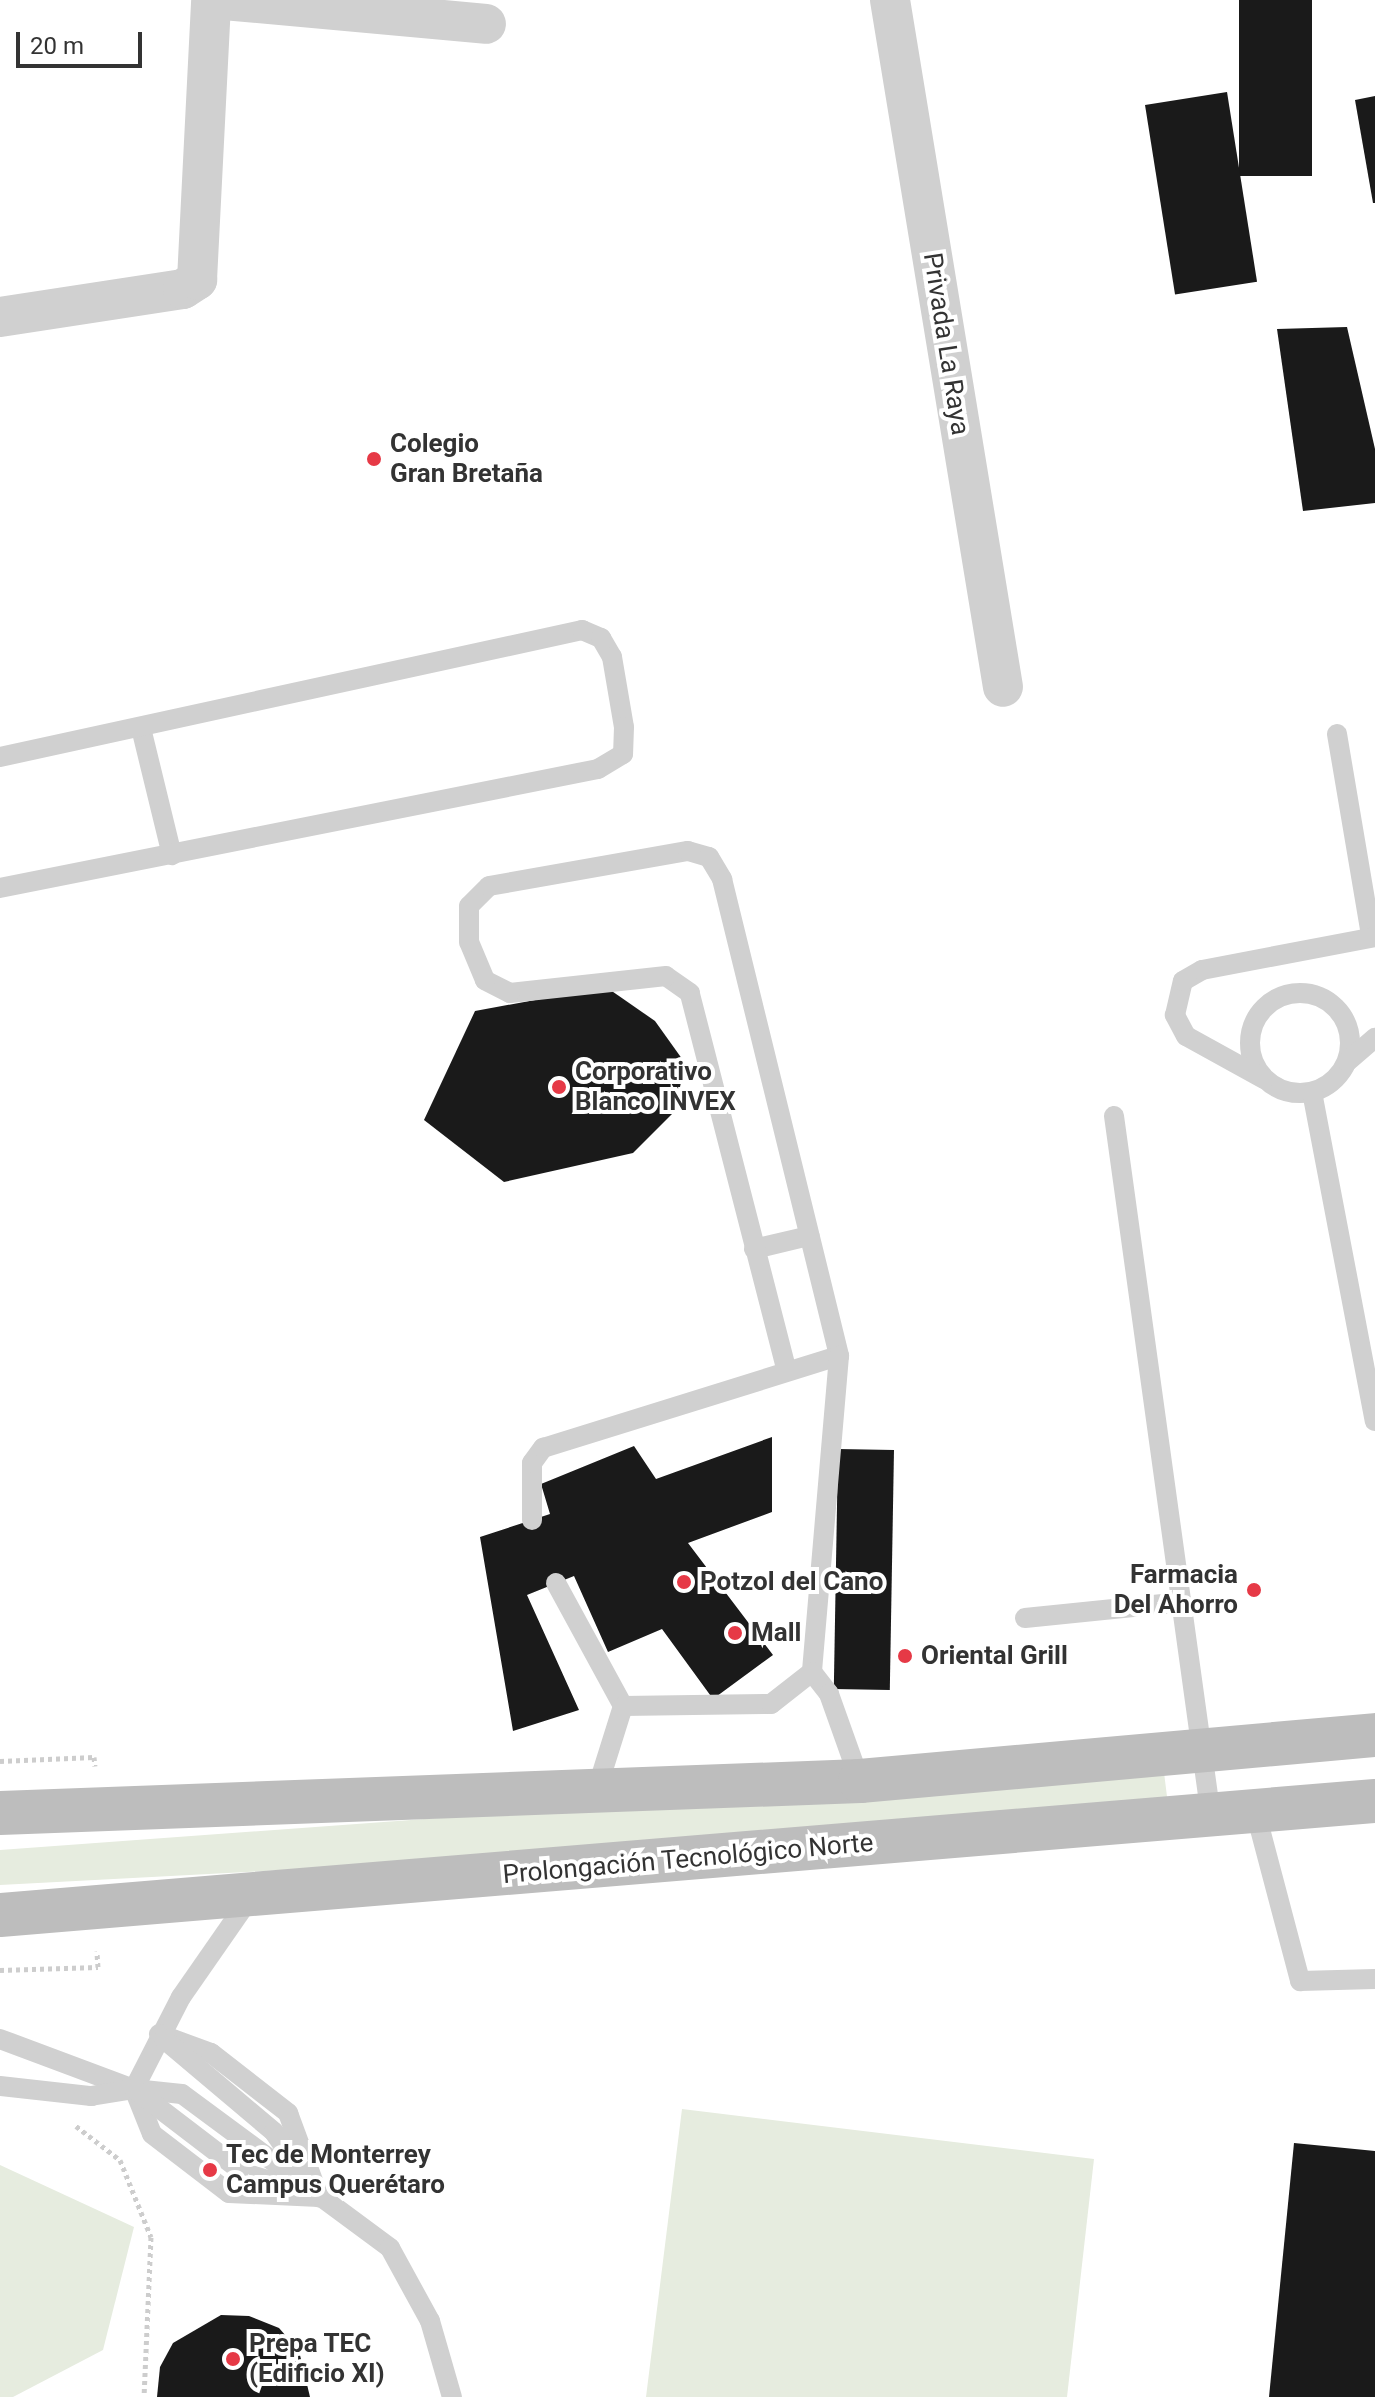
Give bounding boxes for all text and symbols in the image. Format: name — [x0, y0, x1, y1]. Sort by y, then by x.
scale bar — [20, 16, 146, 66]
text: 20 m — [30, 32, 84, 60]
street label: Privada La Raya — [916, 251, 976, 437]
place label: Colegio Gran Bretaña — [390, 428, 543, 490]
marker: Colegio Gran Bretaña — [365, 450, 383, 468]
place label: Corporativo Blanco INVEX — [575, 1056, 736, 1118]
marker: Corporativo Blanco INVEX — [550, 1078, 568, 1096]
place label: Farmacia Del Ahorro — [1114, 1559, 1238, 1620]
place label: Potzol del Cano — [700, 1566, 883, 1598]
marker: Potzol del Cano — [675, 1573, 693, 1591]
marker: Farmacia Del Ahorro — [1245, 1581, 1263, 1599]
place label: Mall — [751, 1617, 801, 1649]
marker: Mall — [726, 1624, 744, 1642]
place label: Oriental Grill — [921, 1640, 1068, 1672]
marker: Oriental Grill — [896, 1647, 914, 1665]
street label: Prolongación Tecnológico Norte — [501, 1827, 875, 1891]
place label: Tec de Monterrey Campus Querétaro — [226, 2139, 445, 2200]
marker: Tec de Monterrey Campus Querétaro — [201, 2161, 219, 2179]
place label: Prepa TEC (Edificio XI) — [249, 2328, 385, 2390]
marker: Prepa TEC (Edificio XI) — [224, 2350, 242, 2368]

